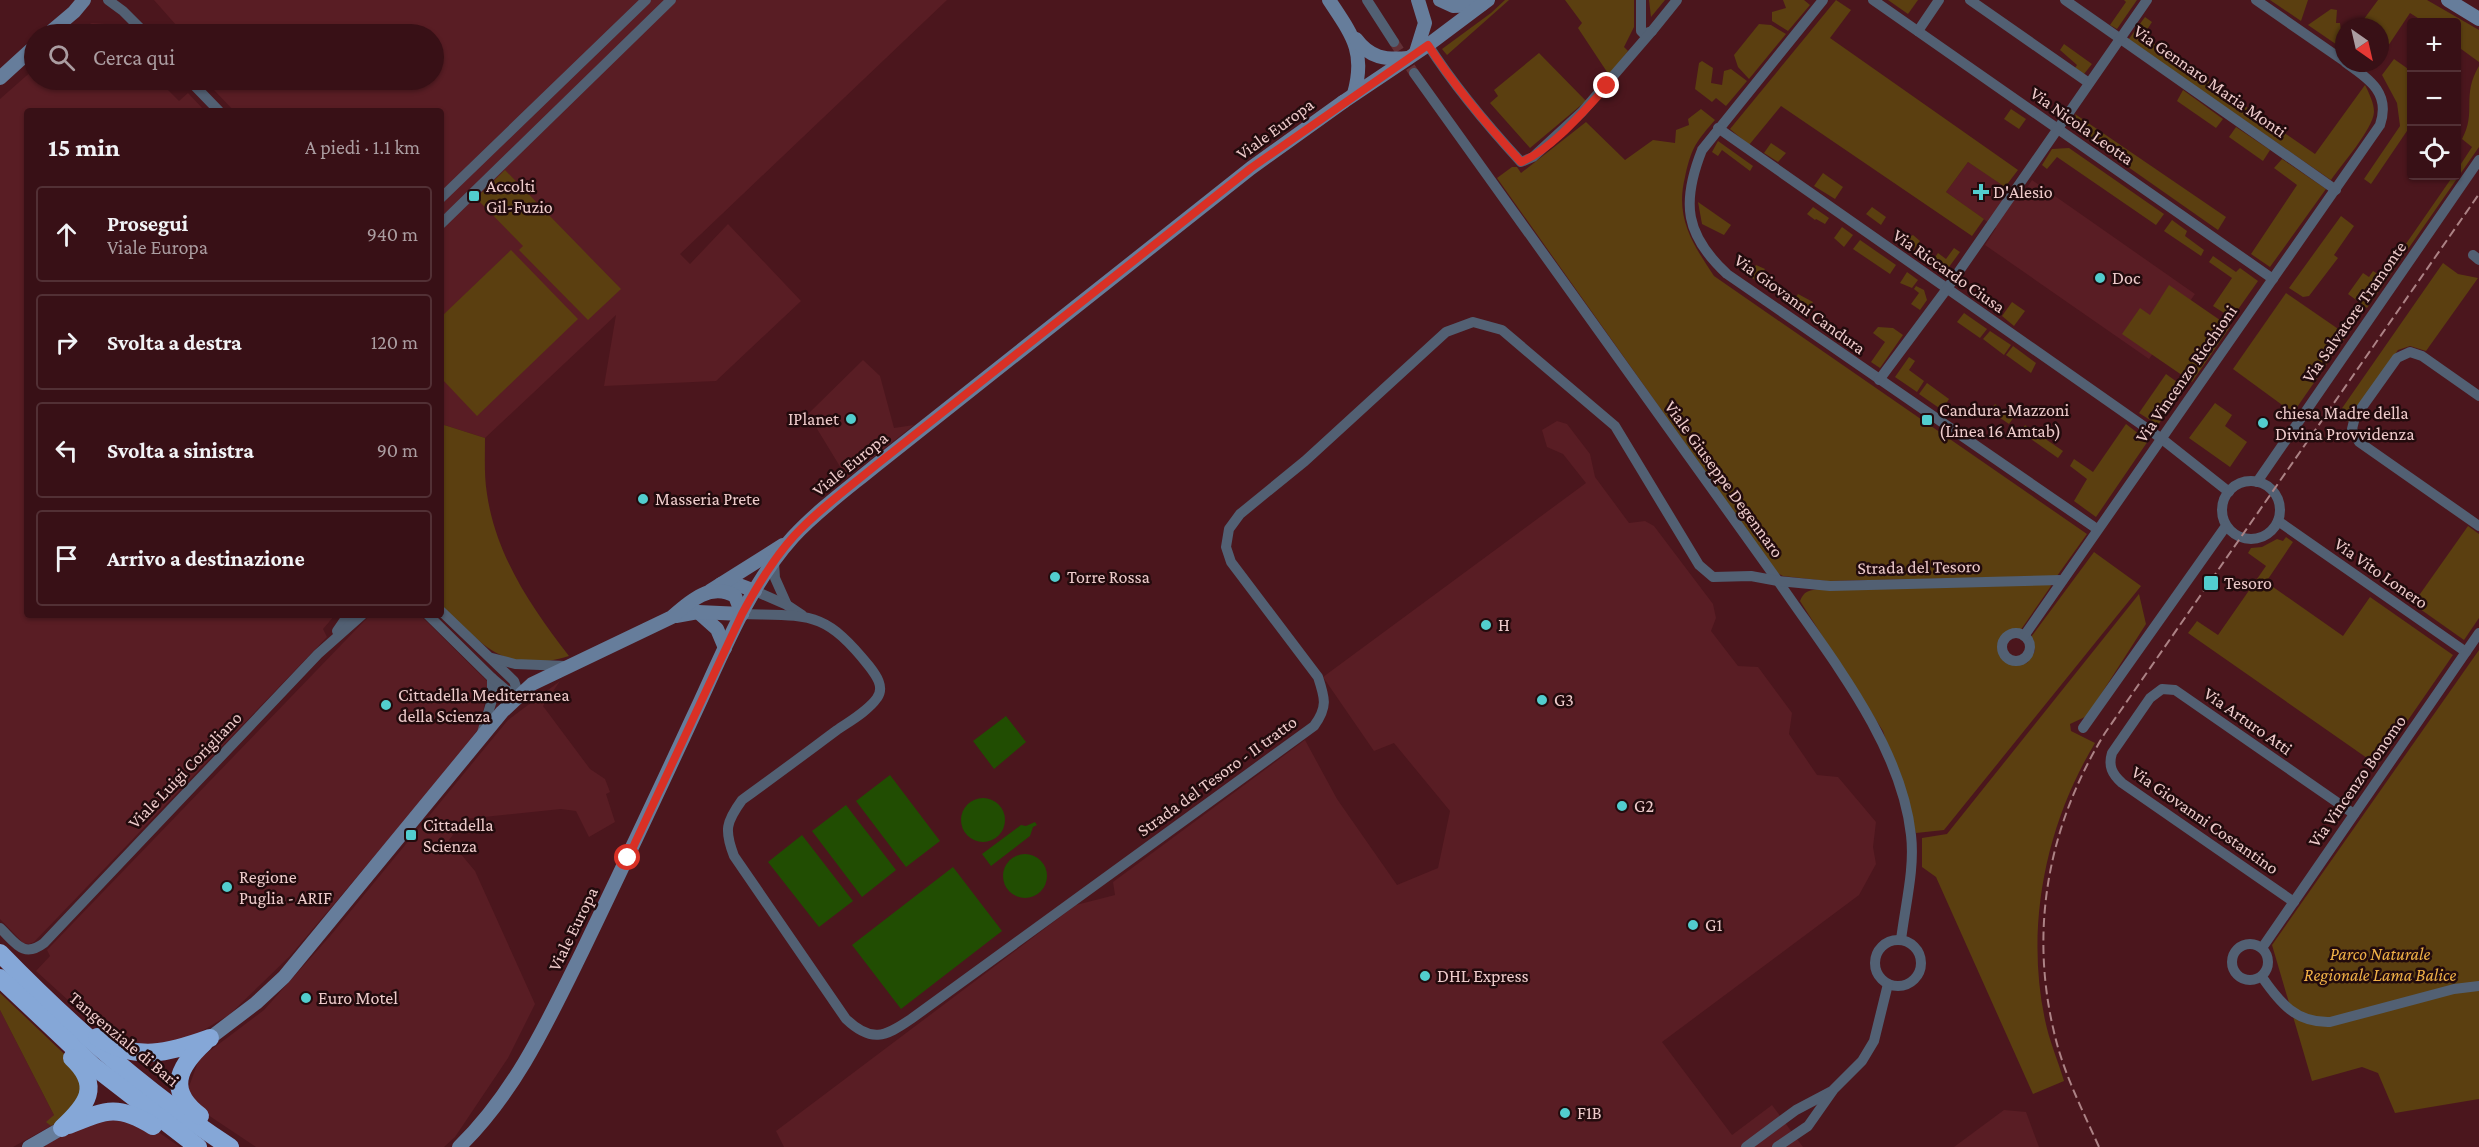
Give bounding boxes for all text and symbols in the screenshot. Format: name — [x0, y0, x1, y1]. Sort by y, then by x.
north arrow — [2335, 18, 2389, 72]
map controls — [2407, 18, 2461, 180]
button: + — [2407, 18, 2461, 72]
street label: Via Gennaro Maria Monti — [2130, 21, 2291, 142]
search box — [24, 24, 444, 90]
icon: search — [45, 41, 78, 74]
text: Cerca qui — [93, 45, 175, 70]
route end — [1593, 72, 1619, 98]
button: − — [2407, 72, 2461, 126]
street label: Via Nicola Leotta — [2026, 83, 2138, 169]
street label: Viale Europa — [1232, 94, 1318, 164]
button: locate — [2407, 126, 2461, 180]
text: 15 min — [48, 133, 120, 162]
text: A piedi · 1.1 km — [305, 136, 420, 158]
place label: Accolti Gil-Fuzio — [486, 176, 553, 217]
place label: D'Alesio — [1993, 182, 2053, 202]
marker: D'Alesio — [1974, 185, 1988, 199]
marker: Accolti Gil-Fuzio — [467, 189, 481, 203]
text: Prosegui — [107, 211, 188, 236]
icon: ahead — [50, 218, 83, 251]
text: 940 m — [367, 223, 418, 245]
street label: Via Riccardo Ciusa — [1889, 225, 2009, 317]
text: Viale Europa — [107, 236, 208, 258]
street label: Via Salvatore Tramonte — [2298, 238, 2410, 386]
street label: Via Giovanni Candura — [1731, 250, 1869, 358]
place label: Doc — [2112, 268, 2141, 288]
marker: Doc — [2093, 271, 2107, 285]
street label: Via Vincenzo Ricchioni — [2131, 301, 2241, 446]
icon: right — [50, 326, 83, 359]
text: Svolta a destra — [107, 330, 242, 355]
text: 120 m — [371, 331, 418, 353]
street label: Viale Giuseppe Degennaro — [1660, 397, 1788, 561]
place label: Candura-Mazzoni (Linea 16 Amtab) — [1939, 400, 2070, 442]
place label: chiesa Madre della Divina Provvidenza — [2275, 403, 2415, 444]
place label: IPlanet — [788, 409, 840, 429]
marker: IPlanet — [844, 412, 858, 426]
marker: Candura-Mazzoni (Linea 16 Amtab) — [1920, 413, 1934, 427]
marker: chiesa Madre della Divina Provvidenza — [2256, 416, 2270, 430]
street label: Viale Europa — [808, 428, 892, 500]
icon: left — [50, 434, 83, 467]
text: Svolta a sinistra — [107, 438, 254, 463]
text: 90 m — [377, 439, 418, 461]
place label: Masseria Prete — [655, 489, 760, 509]
marker: Masseria Prete — [636, 492, 650, 506]
street label: Via Vito Lonero — [2330, 533, 2432, 613]
icon: arrive — [50, 542, 83, 575]
text: Arrivo a destinazione — [107, 546, 305, 571]
street label: Strada del Tesoro — [1857, 556, 1981, 578]
place label: Torre Rossa — [1067, 567, 1150, 587]
marker: Torre Rossa — [1048, 570, 1062, 584]
place label: Tesoro — [2224, 573, 2272, 593]
marker: Tesoro — [2202, 574, 2220, 592]
place label: H — [1498, 615, 1510, 635]
marker: H — [1479, 618, 1493, 632]
street label: Via Arturo Atti — [2200, 683, 2296, 759]
place label: Cittadella Mediterranea della Scienza — [398, 685, 570, 726]
place label: G3 — [1554, 690, 1574, 710]
marker: G3 — [1535, 693, 1549, 707]
marker: Cittadella Mediterranea della Scienza — [379, 698, 393, 712]
street label: Viale Luigi Corigliano — [124, 707, 246, 833]
street label: Strada del Tesoro - II tratto — [1133, 711, 1301, 841]
street label: Via Vincenzo Bonomo — [2304, 711, 2410, 851]
street label: Via Giovanni Costantino — [2128, 762, 2282, 878]
place label: G2 — [1634, 796, 1654, 816]
marker: G2 — [1615, 799, 1629, 813]
place label: Cittadella Scienza — [423, 815, 494, 856]
marker: Cittadella Scienza — [404, 828, 418, 842]
route start — [614, 844, 640, 870]
place label: Regione Puglia - ARIF — [239, 867, 332, 908]
marker: Regione Puglia - ARIF — [220, 880, 234, 894]
street label: Viale Europa — [544, 884, 602, 974]
place label: G1 — [1705, 915, 1722, 935]
marker: G1 — [1686, 918, 1700, 932]
park label: Parco Naturale Regionale Lama Balice — [2304, 944, 2456, 985]
place label: DHL Express — [1437, 966, 1529, 986]
marker: DHL Express — [1418, 969, 1432, 983]
street label: Tangenziale di Bari — [65, 987, 183, 1091]
place label: Euro Motel — [318, 988, 398, 1008]
marker: Euro Motel — [299, 991, 313, 1005]
place label: F1B — [1577, 1103, 1602, 1123]
marker: F1B — [1558, 1106, 1572, 1120]

